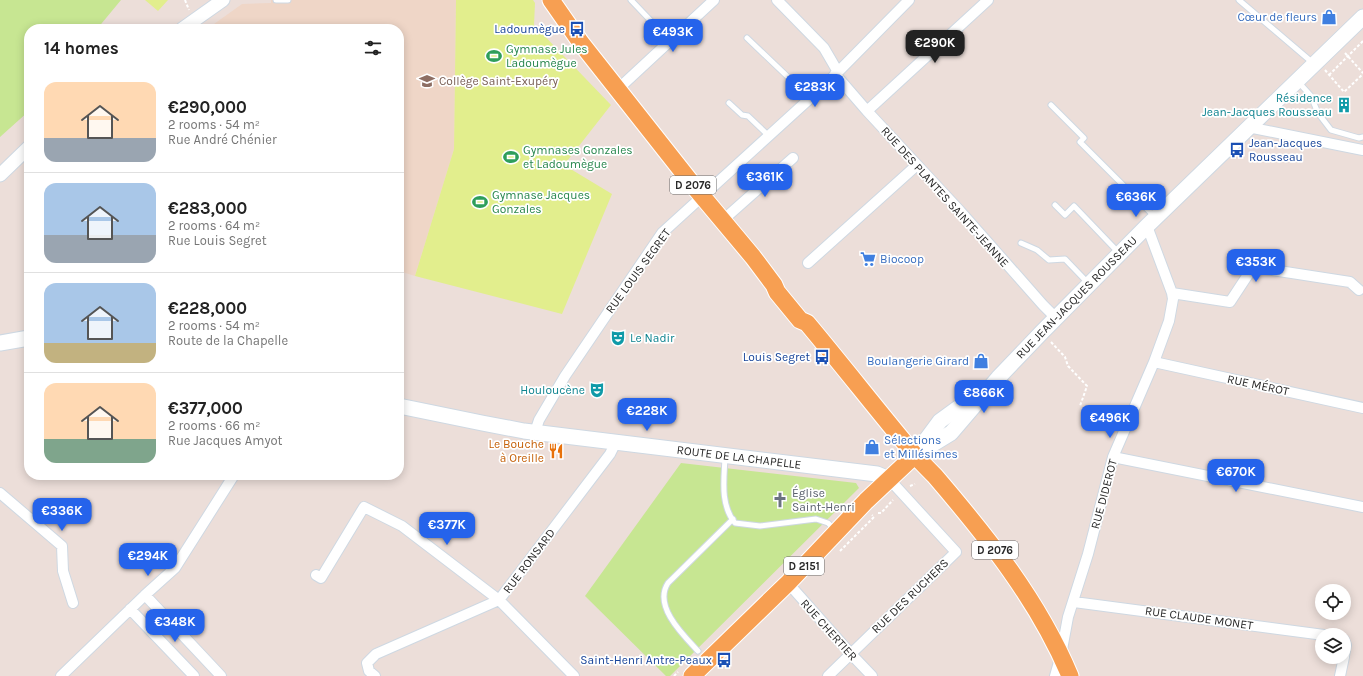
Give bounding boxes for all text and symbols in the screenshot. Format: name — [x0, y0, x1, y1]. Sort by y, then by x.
shop icon: Cœur de fleurs — [1320, 8, 1338, 26]
place label: Cœur de fleurs — [1237, 10, 1317, 24]
pin: €493K — [645, 19, 701, 53]
bus stop icon: Ladoumègue — [568, 20, 586, 38]
place label: Ladoumègue — [494, 22, 565, 36]
text: €493K — [653, 24, 693, 39]
pin: €290K — [907, 30, 963, 64]
text: €290K — [915, 35, 955, 50]
icon: filters — [362, 37, 384, 59]
text: 14 homes — [44, 38, 119, 58]
place label: Gymnase Jules Ladoumègue — [506, 42, 588, 70]
sports icon: Gymnase Jules Ladoumègue — [485, 47, 503, 65]
school or university icon: Collège Saint-Exupéry — [418, 72, 436, 90]
place label: Collège Saint-Exupéry — [439, 74, 559, 88]
pin: €283K — [787, 74, 843, 108]
text: €283K — [794, 79, 836, 94]
place label: Résidence Jean-Jacques Rousseau — [1202, 91, 1332, 119]
building icon: Résidence Jean-Jacques Rousseau — [1335, 96, 1353, 114]
text: €290,000 — [168, 97, 247, 117]
icon: home — [76, 98, 124, 146]
text: 2 rooms · 54 m² — [168, 117, 260, 132]
street label: RUE DES PLANTES SAINTE-JEANNE — [878, 124, 1012, 270]
text: Rue André Chénier — [168, 132, 277, 147]
place label: Jean-Jacques Rousseau — [1249, 136, 1322, 164]
bus stop icon: Jean-Jacques Rousseau — [1228, 141, 1246, 159]
place label: Gymnases Gonzales et Ladoumègue — [523, 143, 633, 171]
sports icon: Gymnases Gonzales et Ladoumègue — [502, 148, 520, 166]
pin: €361K — [737, 164, 793, 198]
text: €361K — [746, 169, 784, 184]
road number: D 2076 — [670, 176, 716, 194]
pin: €636K — [1108, 184, 1164, 218]
place label: Gymnase Jacques Gonzales — [492, 188, 590, 216]
text: €636K — [1116, 189, 1156, 204]
sports icon: Gymnase Jacques Gonzales — [471, 193, 489, 211]
text: €283,000 — [168, 198, 247, 218]
icon: home — [76, 199, 124, 247]
text: 2 rooms · 64 m² — [168, 218, 260, 233]
street label: RUE LOUIS SEGRET — [603, 226, 673, 316]
text: Rue Louis Segret — [168, 233, 267, 248]
street label: RUE JEAN-JACQUES ROUSSEAU — [1013, 233, 1140, 362]
pin: €353K — [1228, 249, 1284, 283]
supermarket icon: Biocoop — [859, 250, 877, 268]
place label: Biocoop — [880, 252, 924, 266]
text: €353K — [1236, 254, 1276, 269]
text: €228,000 — [168, 298, 247, 318]
icon: home — [76, 299, 124, 347]
text: 2 rooms · 54 m² — [168, 318, 260, 333]
theatre icon: Le Nadir — [609, 329, 627, 347]
place label: Le Nadir — [630, 331, 675, 345]
text: Route de la Chapelle — [168, 333, 288, 348]
bus stop icon: Louis Segret — [813, 348, 831, 366]
place label: Louis Segret — [743, 350, 810, 364]
shop icon: Boulangerie Girard — [972, 352, 990, 370]
place label: Boulangerie Girard — [867, 354, 969, 368]
street label: RUE MÉROT — [1226, 371, 1290, 398]
pin: €866K — [956, 380, 1012, 414]
theatre icon: Houloucène — [588, 381, 606, 399]
place label: Houloucène — [520, 383, 585, 397]
text: €866K — [964, 385, 1004, 400]
text: €377,000 — [168, 398, 243, 418]
pin: €228K — [619, 398, 675, 432]
icon: home — [76, 399, 124, 447]
text: €228K — [627, 403, 667, 418]
pin: €496K — [1082, 405, 1138, 439]
text: €496K — [1090, 410, 1130, 425]
text: 2 rooms · 66 m² — [168, 418, 260, 433]
text: Rue Jacques Amyot — [168, 433, 282, 448]
place label: Sélections et Millésimes — [884, 433, 958, 461]
place label: Le Bouche à Oreille — [488, 437, 544, 465]
shop icon: Sélections et Millésimes — [863, 438, 881, 456]
restaurant icon: Le Bouche à Oreille — [547, 442, 565, 460]
street label: ROUTE DE LA CHAPELLE — [676, 443, 802, 472]
street label: RUE DIDEROT — [1088, 457, 1120, 531]
pin: €670K — [1208, 459, 1264, 493]
text: €670K — [1216, 464, 1256, 479]
place label: Église Saint-Henri — [792, 485, 855, 514]
church icon: Église Saint-Henri — [771, 491, 789, 509]
pin: €336K — [34, 498, 90, 532]
text: €336K — [42, 503, 82, 518]
pin: €377K — [419, 512, 475, 546]
text: €377K — [428, 517, 466, 532]
street label: RUE RONSARD — [500, 526, 558, 596]
road number: D 2076 — [972, 541, 1018, 559]
pin: €294K — [120, 543, 176, 577]
text: €294K — [128, 548, 168, 563]
street label: RUE DES RUCHERS — [869, 556, 951, 636]
road number: D 2151 — [784, 557, 824, 575]
map controls — [1315, 584, 1351, 664]
button: locate — [1315, 584, 1351, 620]
street label: RUE CHERTIER — [798, 596, 860, 664]
street label: RUE CLAUDE MONET — [1144, 603, 1254, 633]
pin: €348K — [147, 609, 203, 643]
text: €348K — [155, 614, 195, 629]
button: layers — [1315, 628, 1351, 664]
bus stop icon: Saint-Henri Antre-Peaux — [715, 651, 733, 669]
place label: Saint-Henri Antre-Peaux — [580, 653, 712, 667]

